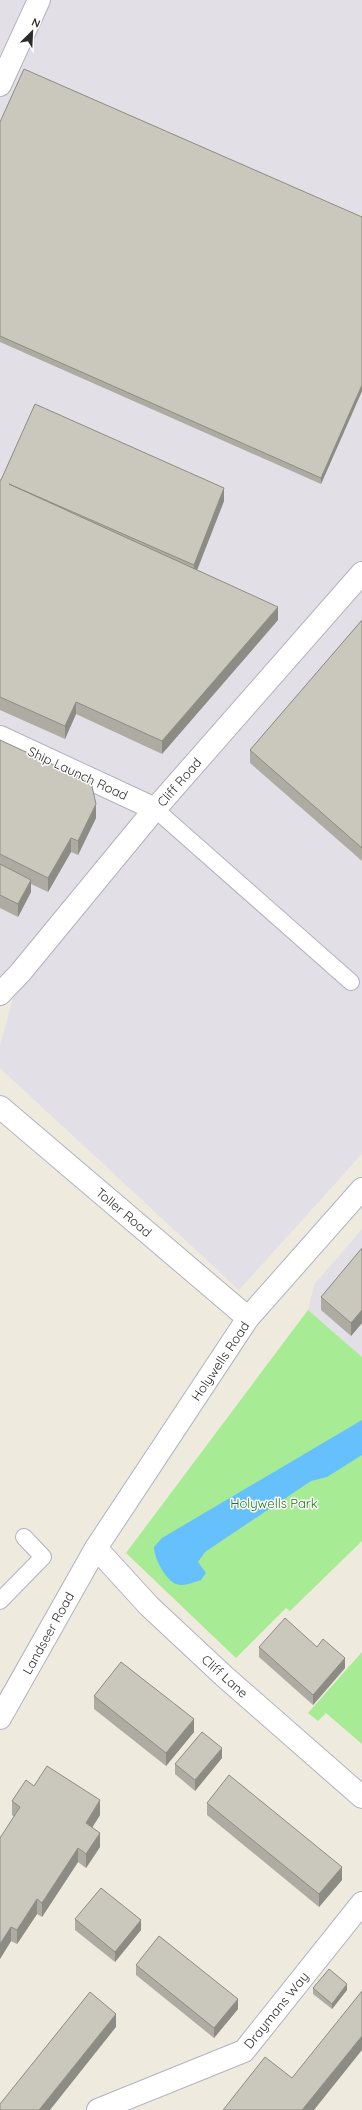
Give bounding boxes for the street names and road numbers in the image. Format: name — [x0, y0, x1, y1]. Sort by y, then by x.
street label: Ship Launch Road — [25, 743, 131, 803]
street label: Cliff Road — [153, 754, 205, 810]
street label: Toller Road — [93, 1184, 155, 1240]
street label: Holywells Road — [188, 1318, 252, 1404]
street label: Landseer Road — [19, 1589, 77, 1677]
street label: Cliff Lane — [199, 1651, 251, 1701]
street label: Draymans Way — [240, 1968, 312, 2052]

